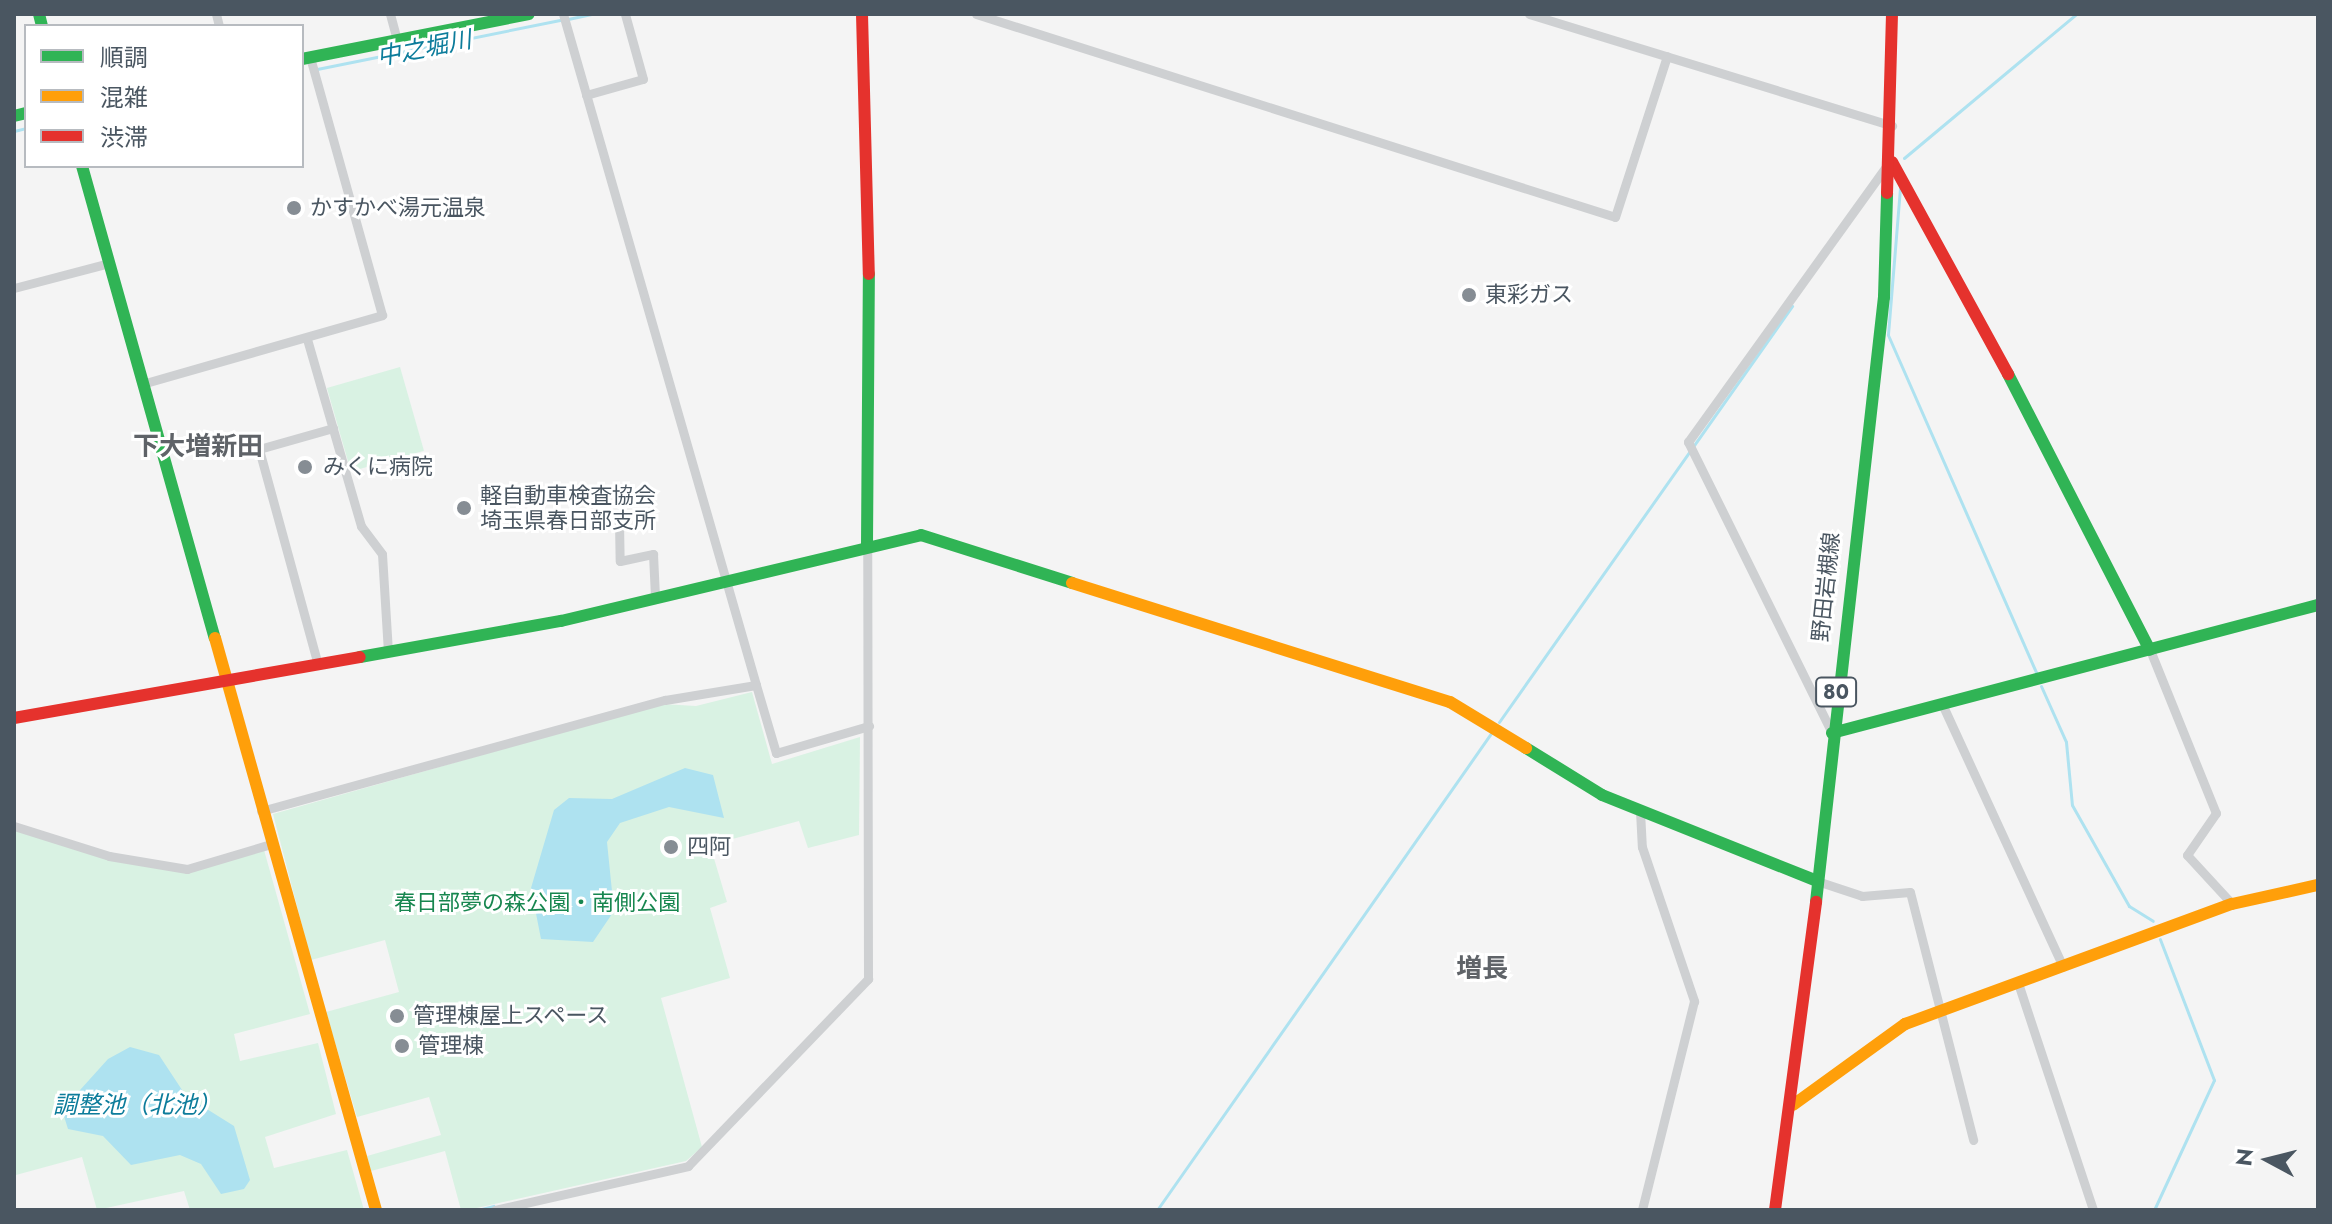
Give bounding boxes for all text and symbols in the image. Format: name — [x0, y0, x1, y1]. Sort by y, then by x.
legend — [24, 24, 304, 168]
water label: 中之堀川 — [374, 25, 474, 71]
text: 順調 — [100, 40, 148, 75]
text: 混雑 — [100, 80, 148, 115]
text: 渋滞 — [100, 120, 148, 155]
place label: かすかべ湯元温泉 — [310, 195, 486, 221]
marker: かすかべ湯元温泉 — [285, 199, 303, 217]
place label: 東彩ガス — [1485, 282, 1573, 308]
marker: 東彩ガス — [1460, 286, 1478, 304]
district label: 下大増新田 — [133, 431, 263, 463]
place label: みくに病院 — [323, 454, 433, 480]
marker: みくに病院 — [294, 456, 316, 478]
place label: 軽自動車検査協会 埼玉県春日部支所 — [480, 482, 656, 534]
marker: 軽自動車検査協会 埼玉県春日部支所 — [455, 499, 473, 517]
street label: 野田岩槻線 — [1807, 531, 1845, 643]
road number: 80 — [1814, 676, 1858, 708]
place label: 四阿 — [687, 834, 731, 860]
marker: 四阿 — [662, 838, 680, 856]
park label: 春日部夢の森公園・南側公園 — [394, 890, 680, 916]
district label: 増長 — [1456, 953, 1508, 985]
place label: 管理棟屋上スペース — [413, 1003, 611, 1029]
marker: 管理棟屋上スペース — [388, 1007, 406, 1025]
place label: 管理棟 — [418, 1033, 484, 1059]
marker: 管理棟 — [393, 1037, 411, 1055]
water label: 調整池（北池） — [53, 1091, 221, 1119]
north arrow — [2228, 1120, 2308, 1200]
text: N — [2227, 1146, 2261, 1168]

